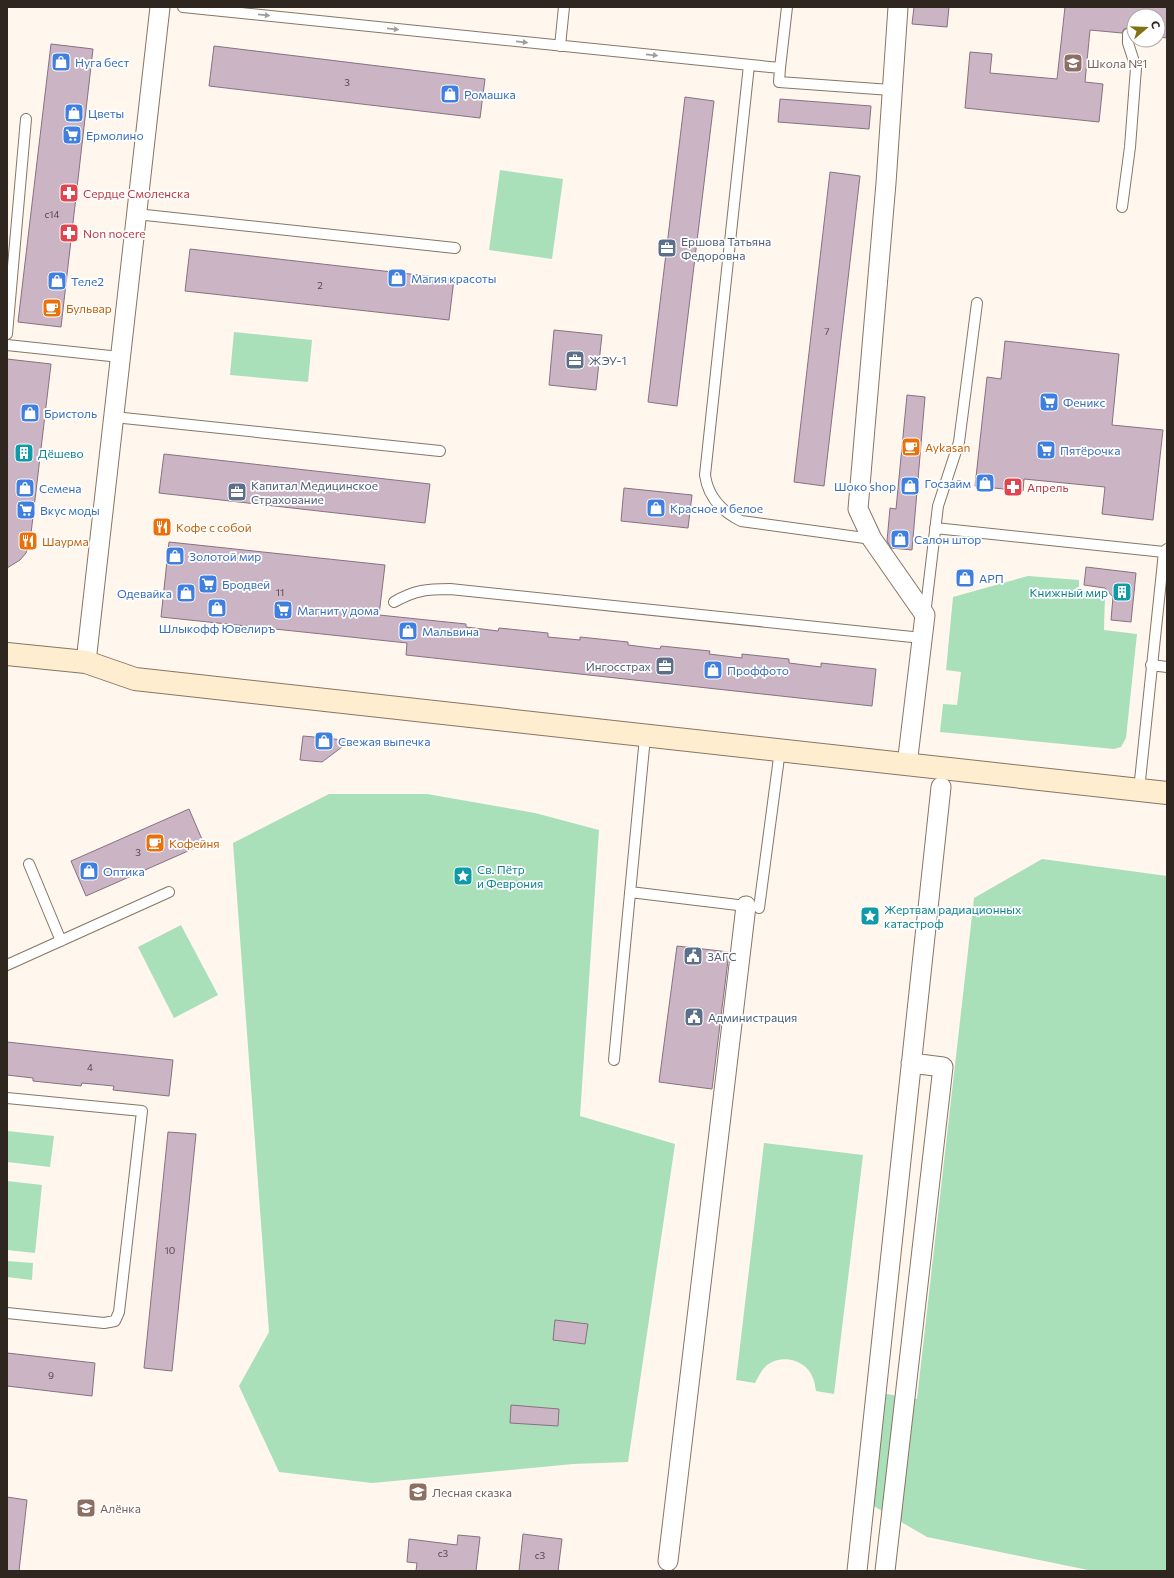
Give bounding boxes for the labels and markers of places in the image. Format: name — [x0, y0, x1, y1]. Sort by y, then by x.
shop icon: Нуга бест — [50, 51, 72, 73]
school or university icon: Школа №1 — [1062, 52, 1084, 74]
place label: Нуга бест — [75, 55, 130, 69]
place label: Школа №1 — [1087, 56, 1147, 70]
shop icon: Ромашка — [439, 83, 461, 105]
place label: Ромашка — [464, 87, 516, 101]
shop icon: Цветы — [63, 102, 85, 124]
place label: Цветы — [88, 106, 124, 120]
supermarket icon: Ермолино — [61, 124, 83, 146]
place label: Ермолино — [86, 128, 144, 142]
pharmacy icon: Сердце Смоленска — [58, 182, 80, 204]
place label: Сердце Смоленска — [83, 186, 190, 200]
pharmacy icon: Non nocere — [58, 222, 80, 244]
place label: Non nocere — [83, 226, 146, 240]
place label: Ершова Татьяна Федоровна — [681, 234, 771, 262]
office icon: Ершова Татьяна Федоровна — [656, 237, 678, 259]
shop icon: Магия красоты — [386, 267, 408, 289]
shop icon: Теле2 — [46, 270, 68, 292]
place label: Магия красоты — [411, 271, 496, 285]
place label: Теле2 — [71, 274, 104, 288]
cafe icon: Бульвар — [41, 297, 63, 319]
place label: Бульвар — [66, 301, 112, 315]
office icon: ЖЭУ-1 — [564, 349, 586, 371]
place label: ЖЭУ-1 — [589, 353, 627, 367]
supermarket icon: Феникс — [1038, 391, 1060, 413]
place label: Феникс — [1063, 395, 1105, 409]
shop icon: Бристоль — [19, 402, 41, 424]
place label: Бристоль — [44, 406, 97, 420]
cafe icon: Aykasan — [900, 436, 922, 458]
supermarket icon: Пятёрочка — [1035, 439, 1057, 461]
place label: Aykasan — [925, 440, 970, 454]
building icon: Дёшево — [13, 442, 35, 464]
place label: Пятёрочка — [1060, 443, 1120, 457]
place label: Дёшево — [38, 446, 84, 460]
shop icon: Госзайм — [974, 472, 996, 494]
shop icon: Шоко shop — [899, 475, 921, 497]
place label: Госзайм — [925, 476, 971, 490]
pharmacy icon: Апрель — [1002, 476, 1024, 498]
shop icon: Семена — [14, 477, 36, 499]
place label: Капитал Медицинское Страхование — [251, 478, 378, 506]
place label: Шоко shop — [834, 479, 896, 493]
place label: Апрель — [1027, 480, 1069, 494]
place label: Семена — [39, 481, 81, 495]
office icon: Капитал Медицинское Страхование — [226, 481, 248, 503]
shop icon: Красное и белое — [645, 497, 667, 519]
supermarket icon: Вкус моды — [15, 499, 37, 521]
place label: Красное и белое — [670, 501, 763, 515]
place label: Вкус моды — [40, 503, 100, 517]
restaurant icon: Кофе с собой — [151, 516, 173, 538]
place label: Кофе с собой — [176, 520, 252, 534]
shop icon: Салон штор — [889, 528, 911, 550]
restaurant icon: Шаурма — [17, 530, 39, 552]
place label: Салон штор — [914, 532, 981, 546]
place label: Шаурма — [42, 534, 89, 548]
shop icon: Золотой мир — [164, 545, 186, 567]
place label: Золотой мир — [189, 549, 261, 563]
shop icon: АРП — [954, 567, 976, 589]
place label: АРП — [979, 571, 1004, 585]
supermarket icon: Бродвей — [197, 573, 219, 595]
place label: Бродвей — [222, 577, 270, 591]
building icon: Книжный мир — [1111, 581, 1133, 603]
shop icon: Одевайка — [175, 582, 197, 604]
place label: Книжный мир — [1030, 585, 1108, 599]
place label: Одевайка — [117, 586, 172, 600]
shop icon: Шлыкофф Ювелиръ — [206, 597, 228, 619]
supermarket icon: Магнит у дома — [272, 599, 294, 621]
place label: Магнит у дома — [297, 603, 379, 617]
shop icon: Мальвина — [397, 620, 419, 642]
place label: Шлыкофф Ювелиръ — [159, 621, 276, 635]
place label: Мальвина — [422, 624, 479, 638]
office icon: Ингосстрах — [654, 655, 676, 677]
place label: Ингосстрах — [586, 659, 652, 673]
shop icon: Проффото — [702, 659, 724, 681]
place label: Проффото — [727, 663, 789, 677]
shop icon: Свежая выпечка — [313, 730, 335, 752]
place label: Свежая выпечка — [338, 734, 431, 748]
cafe icon: Кофейня — [144, 832, 166, 854]
place label: Кофейня — [169, 836, 220, 850]
shop icon: Оптика — [78, 860, 100, 882]
place label: Св. Пётр и Феврония — [477, 862, 543, 890]
place label: Оптика — [103, 864, 145, 878]
place icon: Св. Пётр и Феврония — [452, 865, 474, 887]
place label: Жертвам радиационных катастроф — [884, 902, 1022, 930]
place icon: Жертвам радиационных катастроф — [859, 905, 881, 927]
public building icon: ЗАГС — [682, 945, 704, 967]
place label: ЗАГС — [707, 949, 737, 963]
public building icon: Администрация — [683, 1006, 705, 1028]
place label: Администрация — [708, 1010, 797, 1024]
school or university icon: Лесная сказка — [407, 1481, 429, 1503]
place label: Лесная сказка — [432, 1485, 512, 1499]
school or university icon: Алёнка — [75, 1497, 97, 1519]
place label: Алёнка — [100, 1501, 141, 1515]

